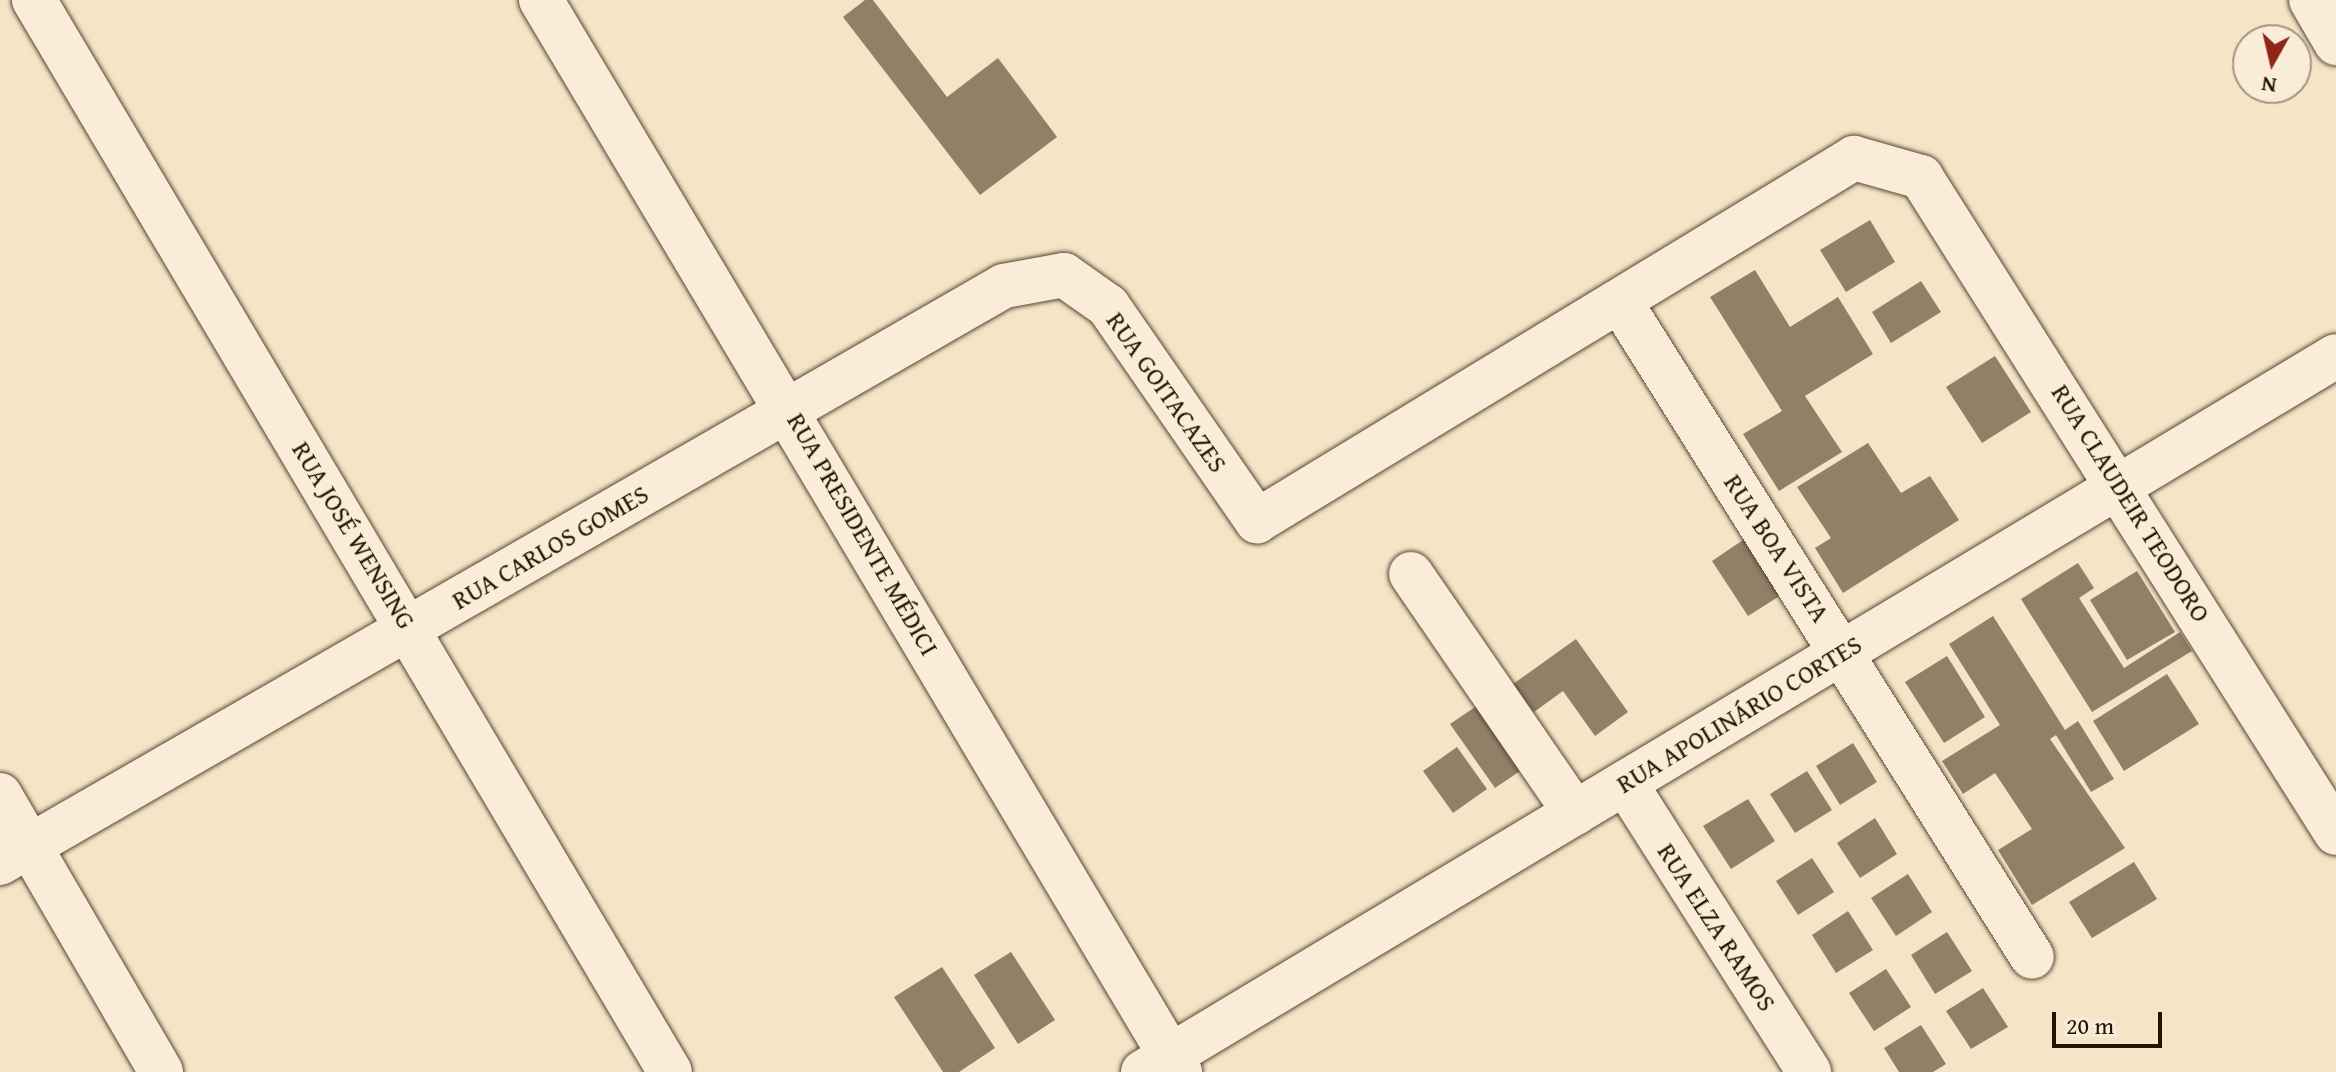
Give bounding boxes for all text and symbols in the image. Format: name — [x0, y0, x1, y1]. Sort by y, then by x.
north arrow — [2232, 24, 2312, 104]
text: N — [2259, 69, 2278, 103]
street label: RUA GOITACAZES — [1100, 306, 1234, 478]
street label: RUA CLAUDEIR TEODORO — [2045, 378, 2217, 628]
street label: RUA PRESIDENTE MÉDICI — [781, 407, 945, 661]
street label: RUA JOSÉ WENSING — [286, 436, 422, 634]
street label: RUA BOA VISTA — [1718, 468, 1836, 628]
street label: RUA CARLOS GOMES — [446, 478, 654, 616]
street label: RUA APOLINÁRIO CORTES — [1611, 628, 1867, 800]
street label: RUA ELZA RAMOS — [1651, 837, 1783, 1017]
scale bar — [2056, 996, 2166, 1046]
text: 20 m — [2066, 1008, 2114, 1043]

